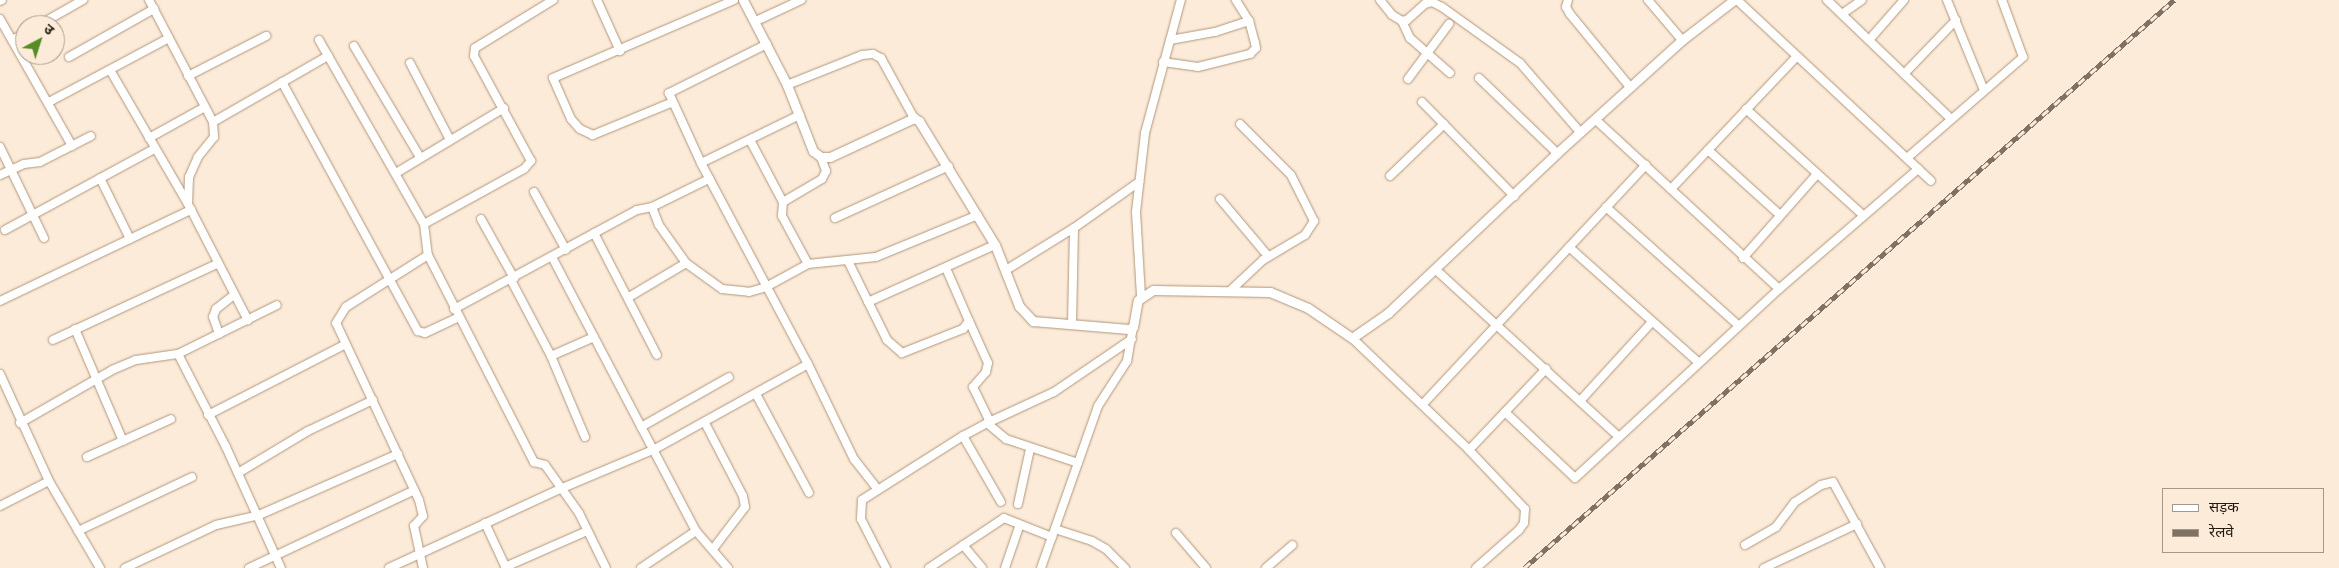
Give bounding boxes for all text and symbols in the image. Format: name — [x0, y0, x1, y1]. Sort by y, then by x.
north arrow — [15, 15, 65, 65]
text: उ — [40, 20, 58, 39]
legend — [2162, 488, 2324, 553]
text: सड़क — [2209, 497, 2239, 516]
text: रेलवे — [2209, 522, 2234, 541]

